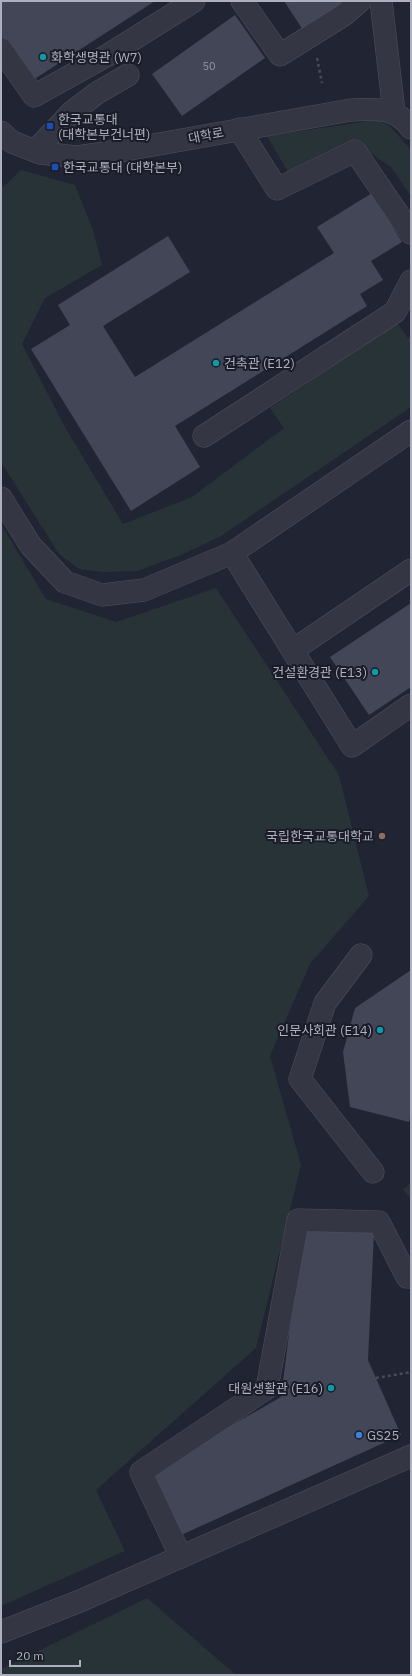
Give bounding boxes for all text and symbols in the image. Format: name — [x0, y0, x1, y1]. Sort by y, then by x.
place label: 화학생명관 (W7) — [51, 49, 142, 66]
marker: 화학생명관 (W7) — [38, 52, 48, 62]
house number: 50 — [202, 59, 216, 73]
place label: 한국교통대 (대학본부건너편) — [58, 111, 150, 143]
marker: 한국교통대 (대학본부건너편) — [45, 121, 55, 131]
street label: 대학로 — [187, 124, 225, 147]
place label: 한국교통대 (대학본부) — [63, 159, 182, 176]
marker: 한국교통대 (대학본부) — [50, 162, 60, 172]
place label: 건축관 (E12) — [224, 355, 295, 372]
marker: 건축관 (E12) — [211, 358, 221, 368]
place label: 건설환경관 (E13) — [272, 664, 367, 681]
marker: 건설환경관 (E13) — [370, 667, 380, 677]
place label: 국립한국교통대학교 — [266, 828, 374, 845]
marker: 국립한국교통대학교 — [377, 831, 387, 841]
place label: 인문사회관 (E14) — [277, 1022, 372, 1039]
marker: 인문사회관 (E14) — [375, 1025, 385, 1035]
place label: 대원생활관 (E16) — [228, 1380, 323, 1397]
marker: 대원생활관 (E16) — [326, 1383, 336, 1393]
place label: GS25 — [367, 1427, 399, 1444]
marker: GS25 — [354, 1430, 364, 1440]
scale bar — [10, 1642, 80, 1668]
text: 20 m — [16, 1648, 44, 1663]

